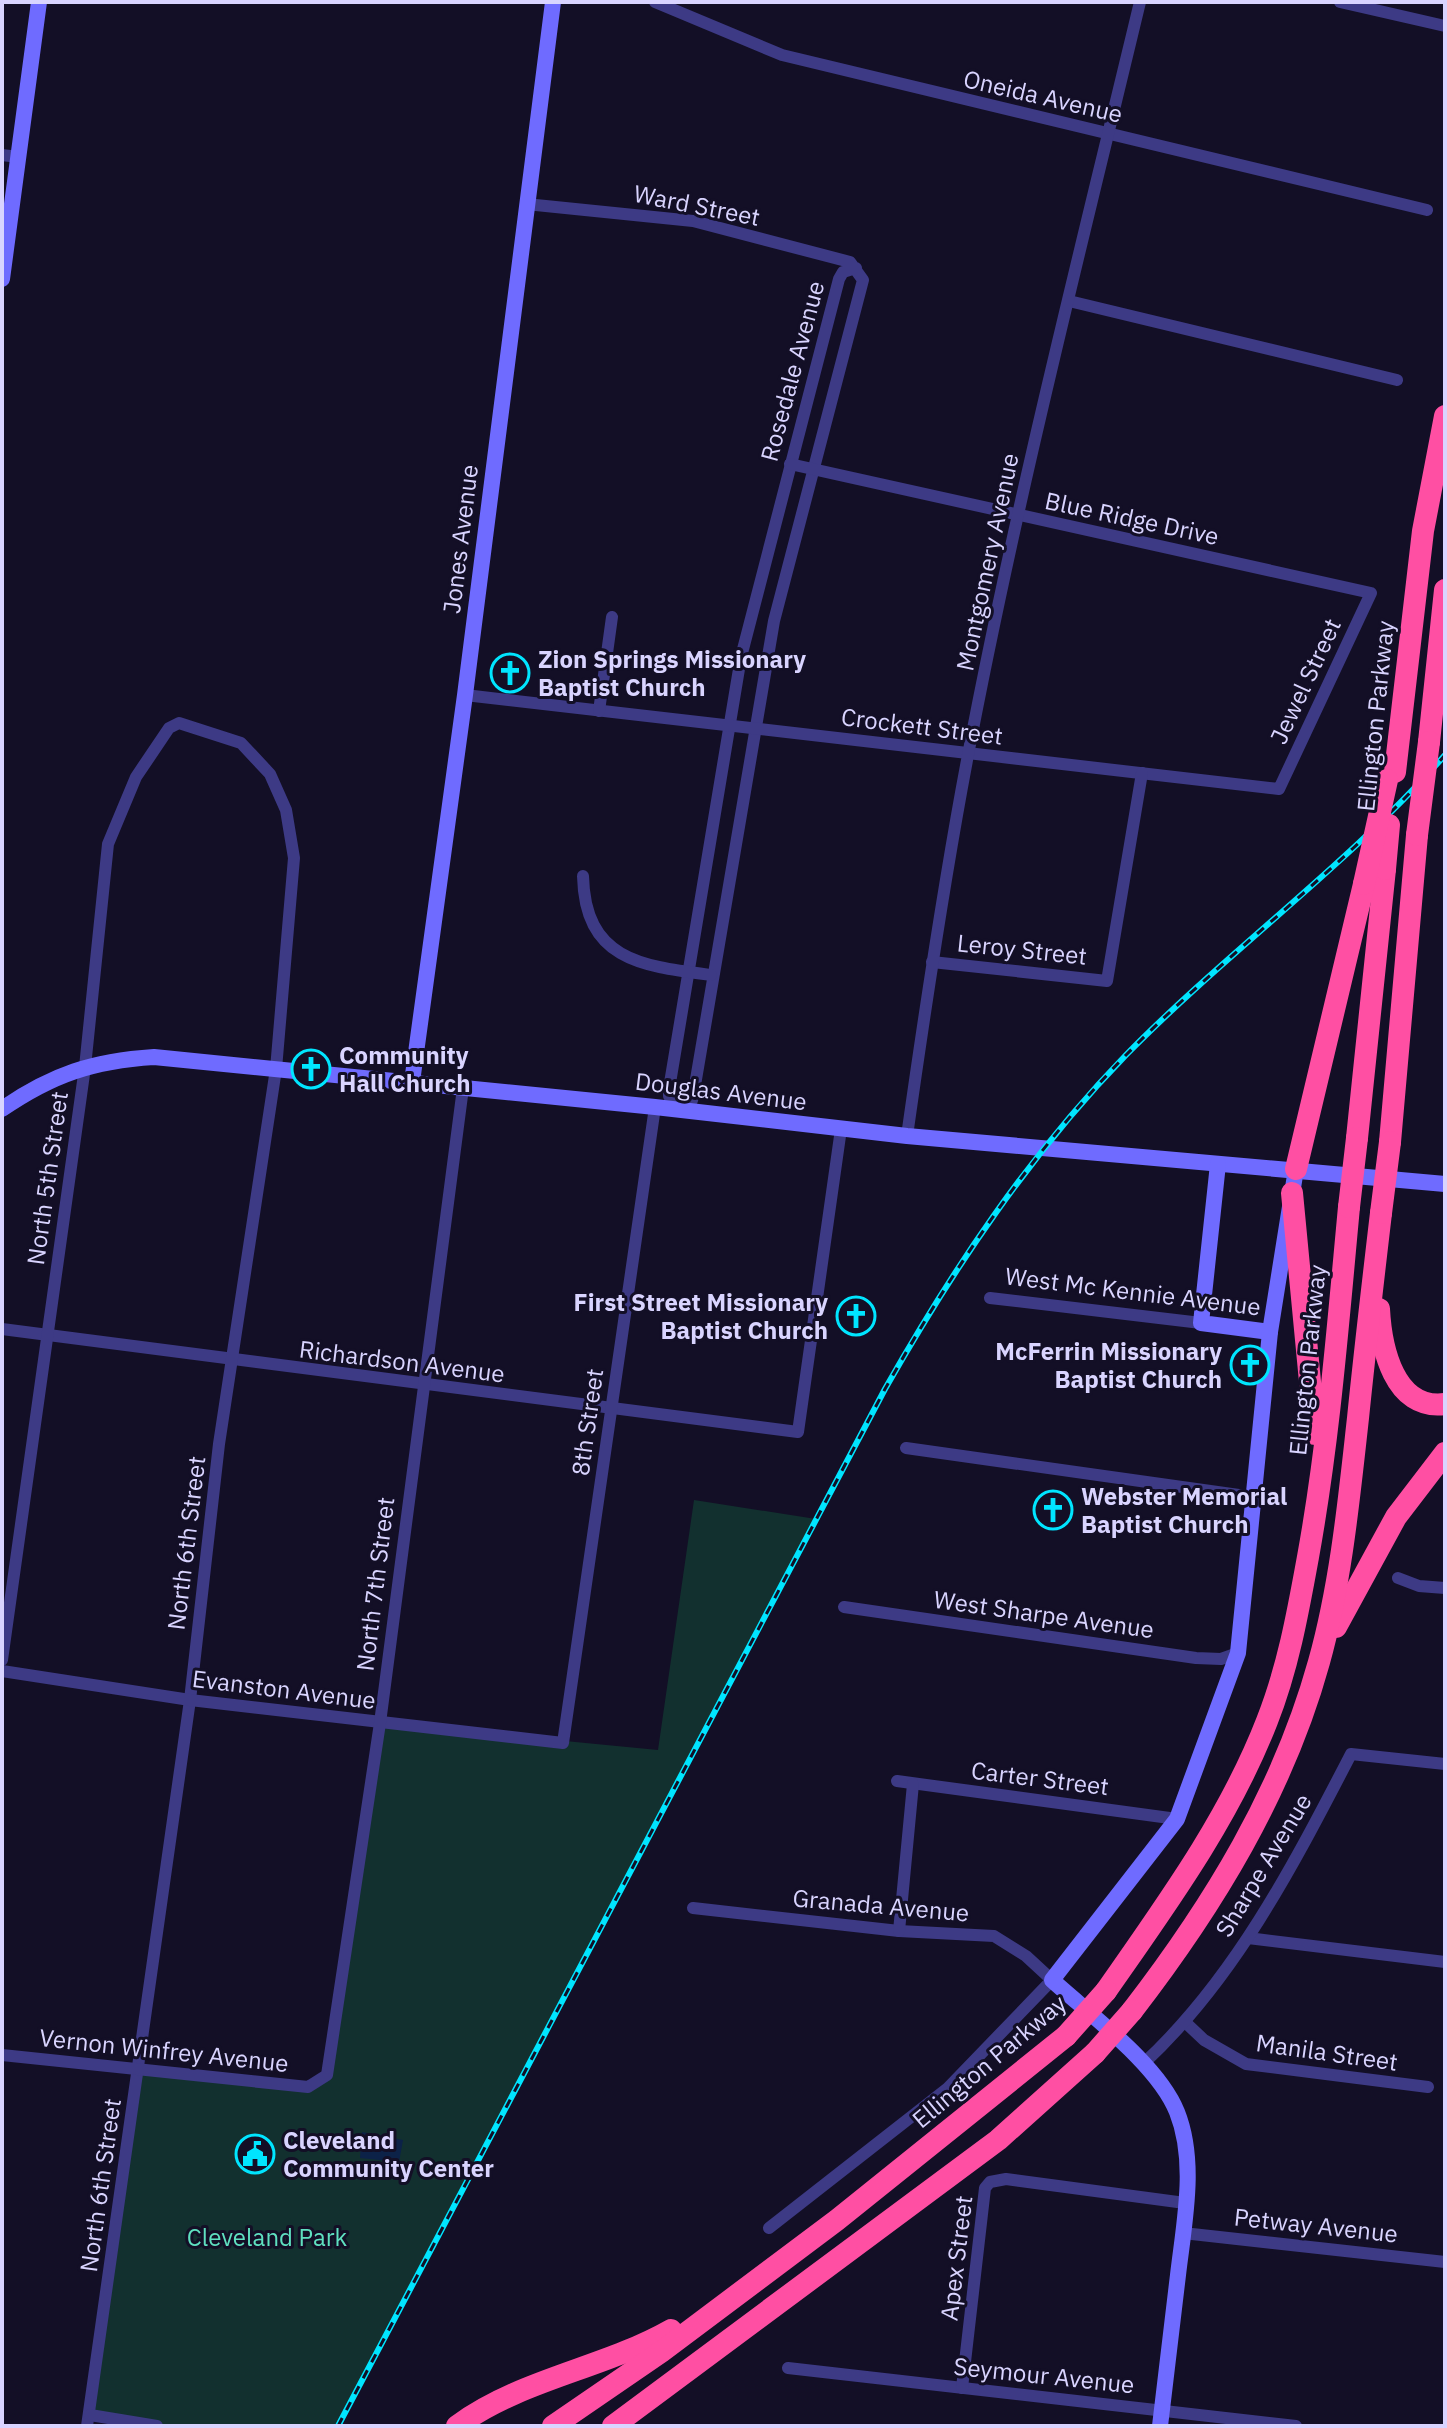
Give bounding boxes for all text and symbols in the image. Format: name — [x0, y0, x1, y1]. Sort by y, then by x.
street label: Oneida Avenue — [960, 62, 1126, 130]
street label: Ward Street — [631, 177, 763, 233]
street label: Rosedale Avenue — [753, 277, 831, 465]
street label: Montgomery Avenue — [948, 450, 1026, 674]
street label: Jones Avenue — [435, 463, 485, 615]
street label: Blue Ridge Drive — [1042, 484, 1222, 552]
street label: Jewel Street — [1262, 613, 1348, 749]
street label: Ellington Parkway — [1349, 619, 1401, 813]
place label: Zion Springs Missionary Baptist Church — [538, 643, 806, 703]
church icon: Zion Springs Missionary Baptist Church — [489, 652, 531, 694]
street label: Crockett Street — [839, 700, 1005, 752]
street label: Leroy Street — [955, 926, 1089, 972]
place label: Community Hall Church — [339, 1039, 471, 1099]
church icon: Community Hall Church — [290, 1048, 332, 1090]
street label: Douglas Avenue — [633, 1065, 809, 1117]
street label: North 5th Street — [19, 1089, 75, 1267]
street label: West Mc Kennie Avenue — [1003, 1259, 1263, 1323]
street label: Ellington Parkway — [1281, 1263, 1333, 1457]
place label: First Street Missionary Baptist Church — [574, 1286, 828, 1346]
church icon: First Street Missionary Baptist Church — [835, 1295, 877, 1337]
street label: Richardson Avenue — [297, 1333, 507, 1389]
place label: McFerrin Missionary Baptist Church — [995, 1335, 1222, 1395]
church icon: McFerrin Missionary Baptist Church — [1229, 1344, 1271, 1386]
street label: 8th Street — [564, 1366, 610, 1478]
street label: North 6th Street — [159, 1454, 213, 1632]
place label: Webster Memorial Baptist Church — [1081, 1480, 1287, 1540]
church icon: Webster Memorial Baptist Church — [1032, 1489, 1074, 1531]
street label: North 7th Street — [348, 1495, 402, 1673]
street label: West Sharpe Avenue — [932, 1583, 1156, 1645]
street label: Evanston Avenue — [190, 1662, 378, 1716]
street label: Carter Street — [969, 1754, 1111, 1802]
street label: Sharpe Avenue — [1208, 1787, 1318, 1943]
street label: Granada Avenue — [791, 1881, 971, 1929]
street label: Ellington Parkway — [905, 1987, 1073, 2135]
street label: Vernon Winfrey Avenue — [38, 2021, 290, 2079]
street label: Manila Street — [1254, 2026, 1400, 2078]
street label: North 6th Street — [72, 2096, 128, 2274]
place label: Cleveland Community Center — [283, 2124, 494, 2184]
public building icon: Cleveland Community Center — [234, 2133, 276, 2175]
street label: Apex Street — [932, 2194, 980, 2322]
street label: Petway Avenue — [1233, 2200, 1399, 2250]
park label: Cleveland Park — [187, 2221, 348, 2253]
street label: Seymour Avenue — [952, 2350, 1136, 2400]

